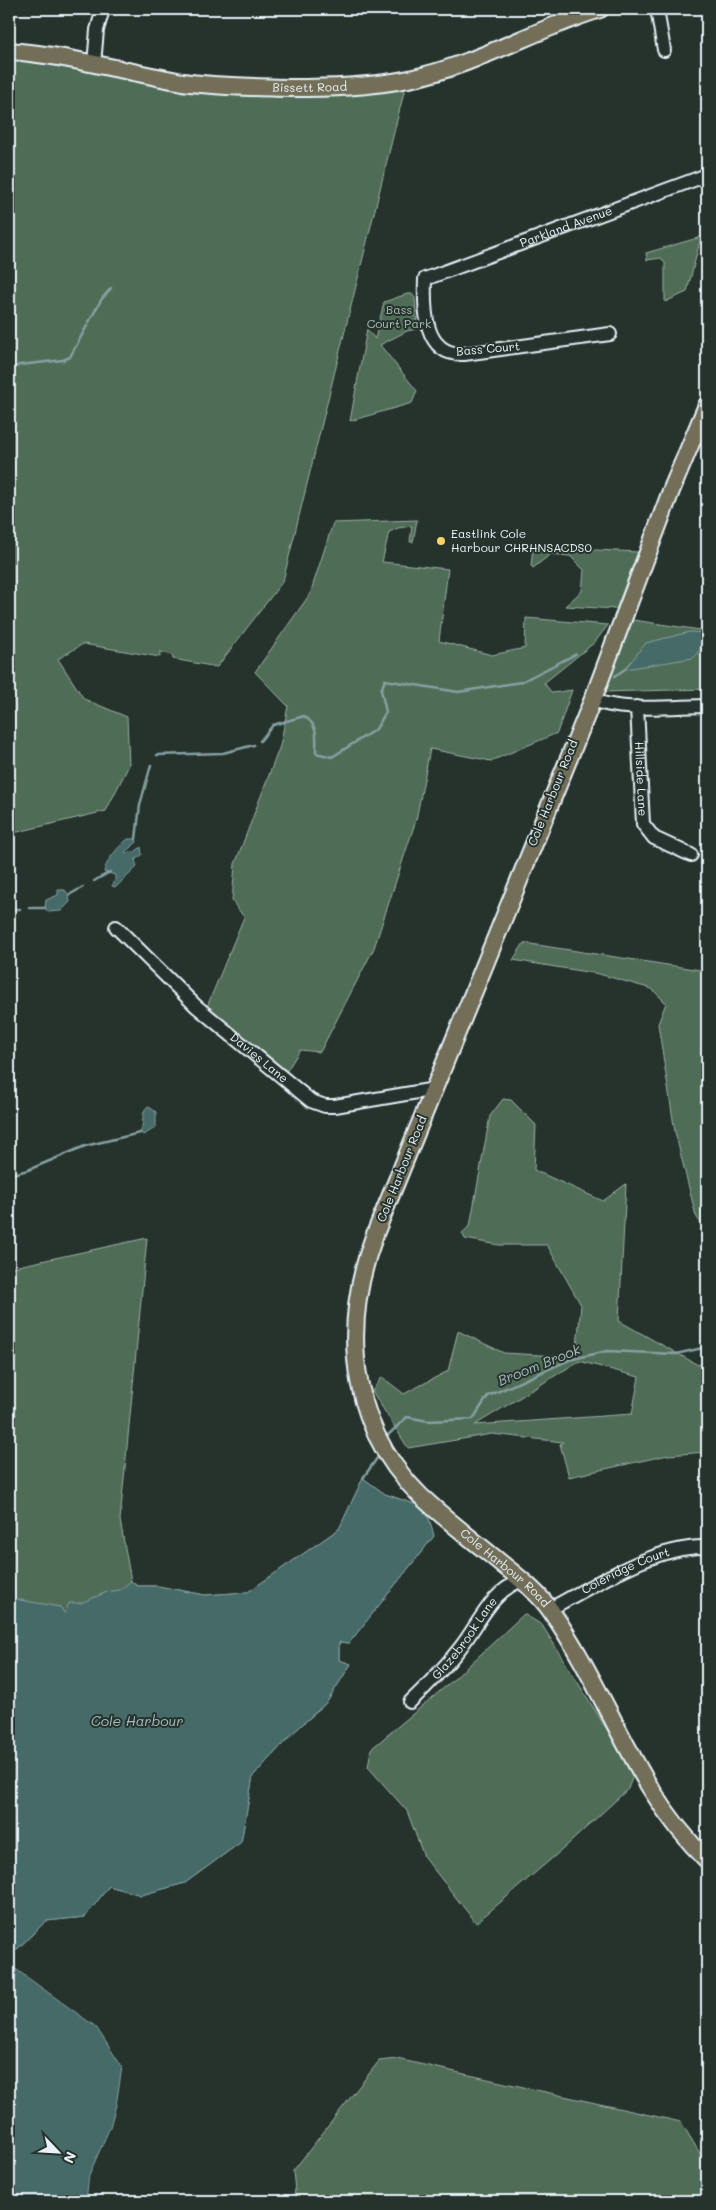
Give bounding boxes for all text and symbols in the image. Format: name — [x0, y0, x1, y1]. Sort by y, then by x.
street label: Bissett Road — [272, 78, 348, 95]
street label: Parkland Avenue — [517, 202, 614, 250]
park label: Bass Court Park — [367, 301, 431, 331]
street label: Bass Court — [455, 337, 520, 359]
place label: Eastlink Cole Harbour CHRHNSACDS0 — [451, 525, 592, 555]
marker: Eastlink Cole Harbour CHRHNSACDS0 — [435, 535, 447, 547]
street label: Cole Harbour Road — [523, 737, 581, 848]
street label: Hillside Lane — [632, 741, 652, 817]
street label: Davies Lane — [227, 1028, 292, 1086]
street label: Cole Harbour Road — [372, 1113, 430, 1224]
water label: Broom Brook — [495, 1339, 584, 1390]
street label: Cole Harbour Road — [457, 1524, 554, 1610]
street label: Coleridge Court — [578, 1543, 671, 1597]
street label: Glazebrook Lane — [428, 1593, 500, 1683]
water label: Cole Harbour — [91, 1711, 183, 1730]
north arrow — [32, 2128, 82, 2178]
text: N — [59, 2149, 81, 2167]

